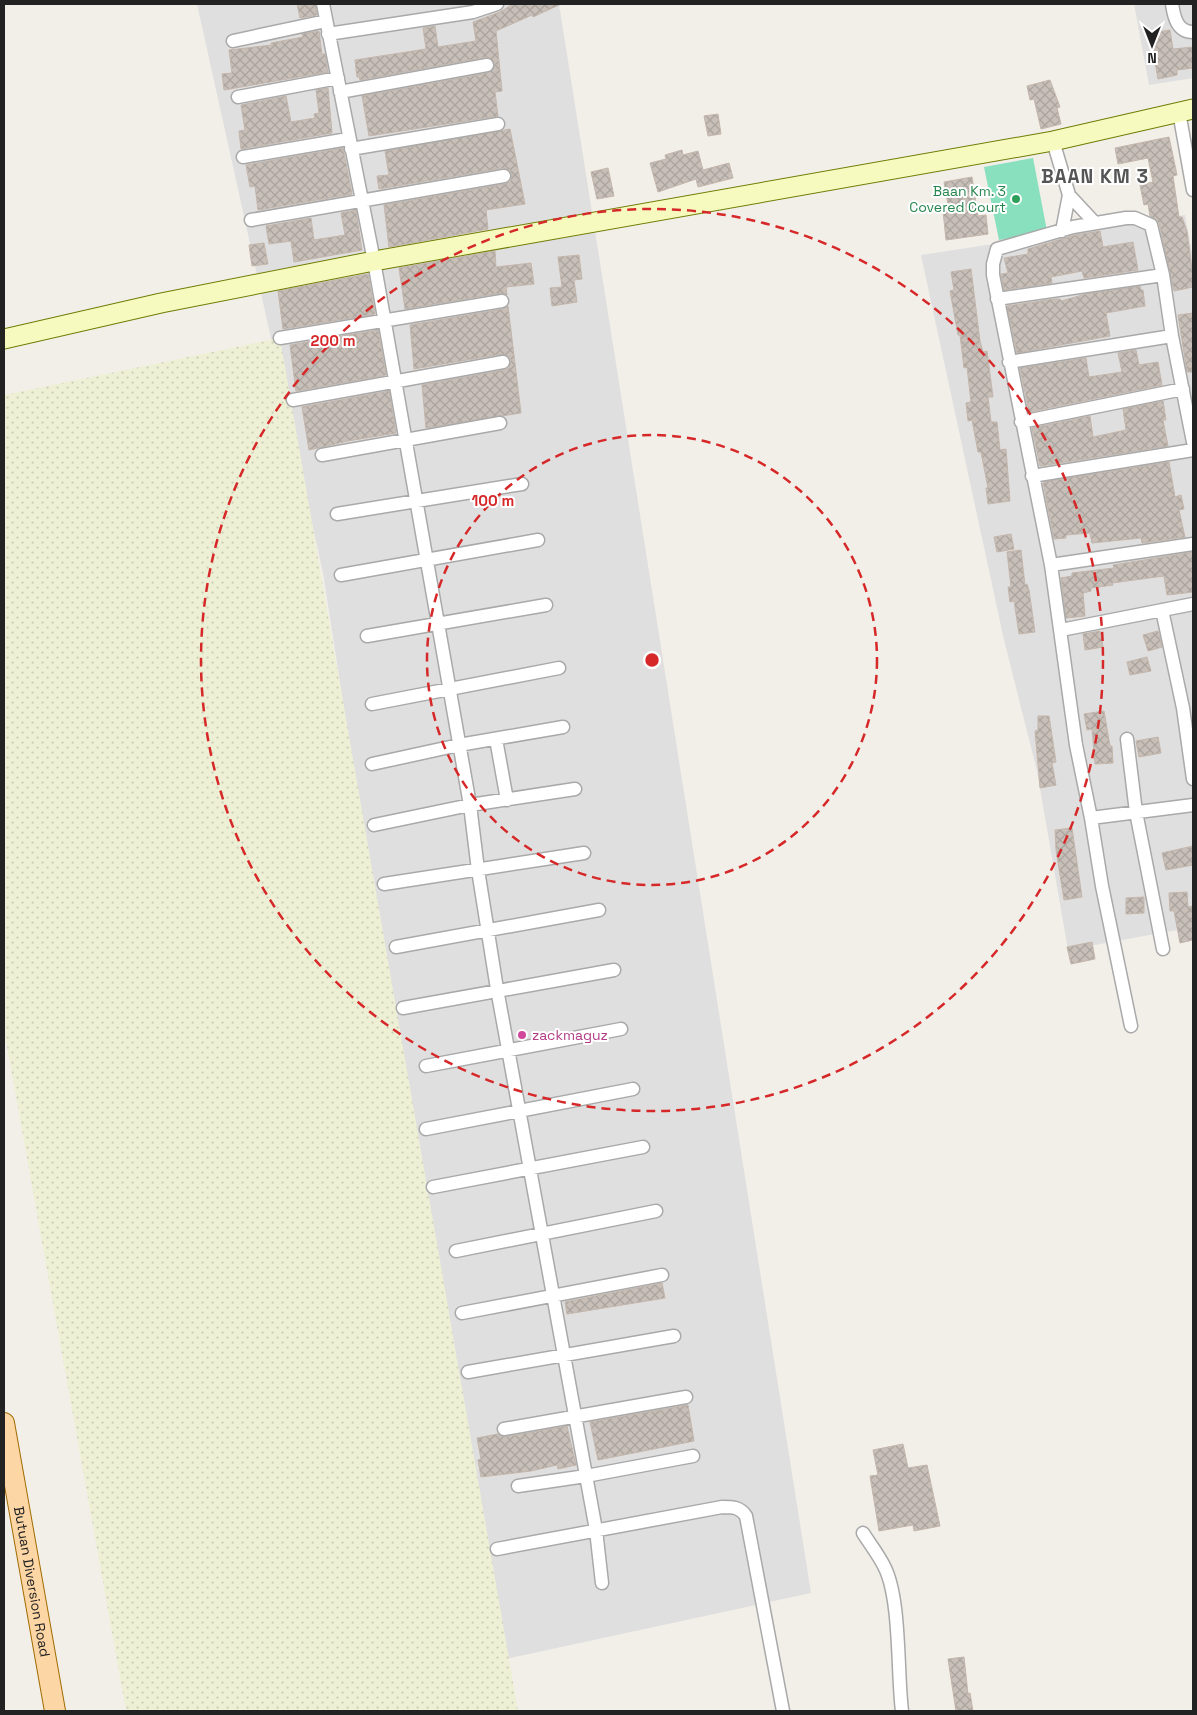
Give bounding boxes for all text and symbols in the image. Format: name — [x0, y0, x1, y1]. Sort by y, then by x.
north arrow — [1127, 20, 1177, 70]
text: N — [1147, 49, 1157, 67]
district label: BAAN KM 3 — [1041, 164, 1149, 189]
place label: Baan Km. 3 Covered Court — [909, 182, 1006, 216]
marker: Baan Km. 3 Covered Court — [1010, 193, 1022, 205]
text: 200 m — [311, 331, 355, 350]
text: 100 m — [472, 491, 514, 510]
centre of rings — [643, 651, 661, 669]
place label: zackmaguz — [532, 1026, 608, 1044]
marker: zackmaguz — [516, 1029, 528, 1041]
street label: Butuan Diversion Road — [10, 1505, 54, 1658]

